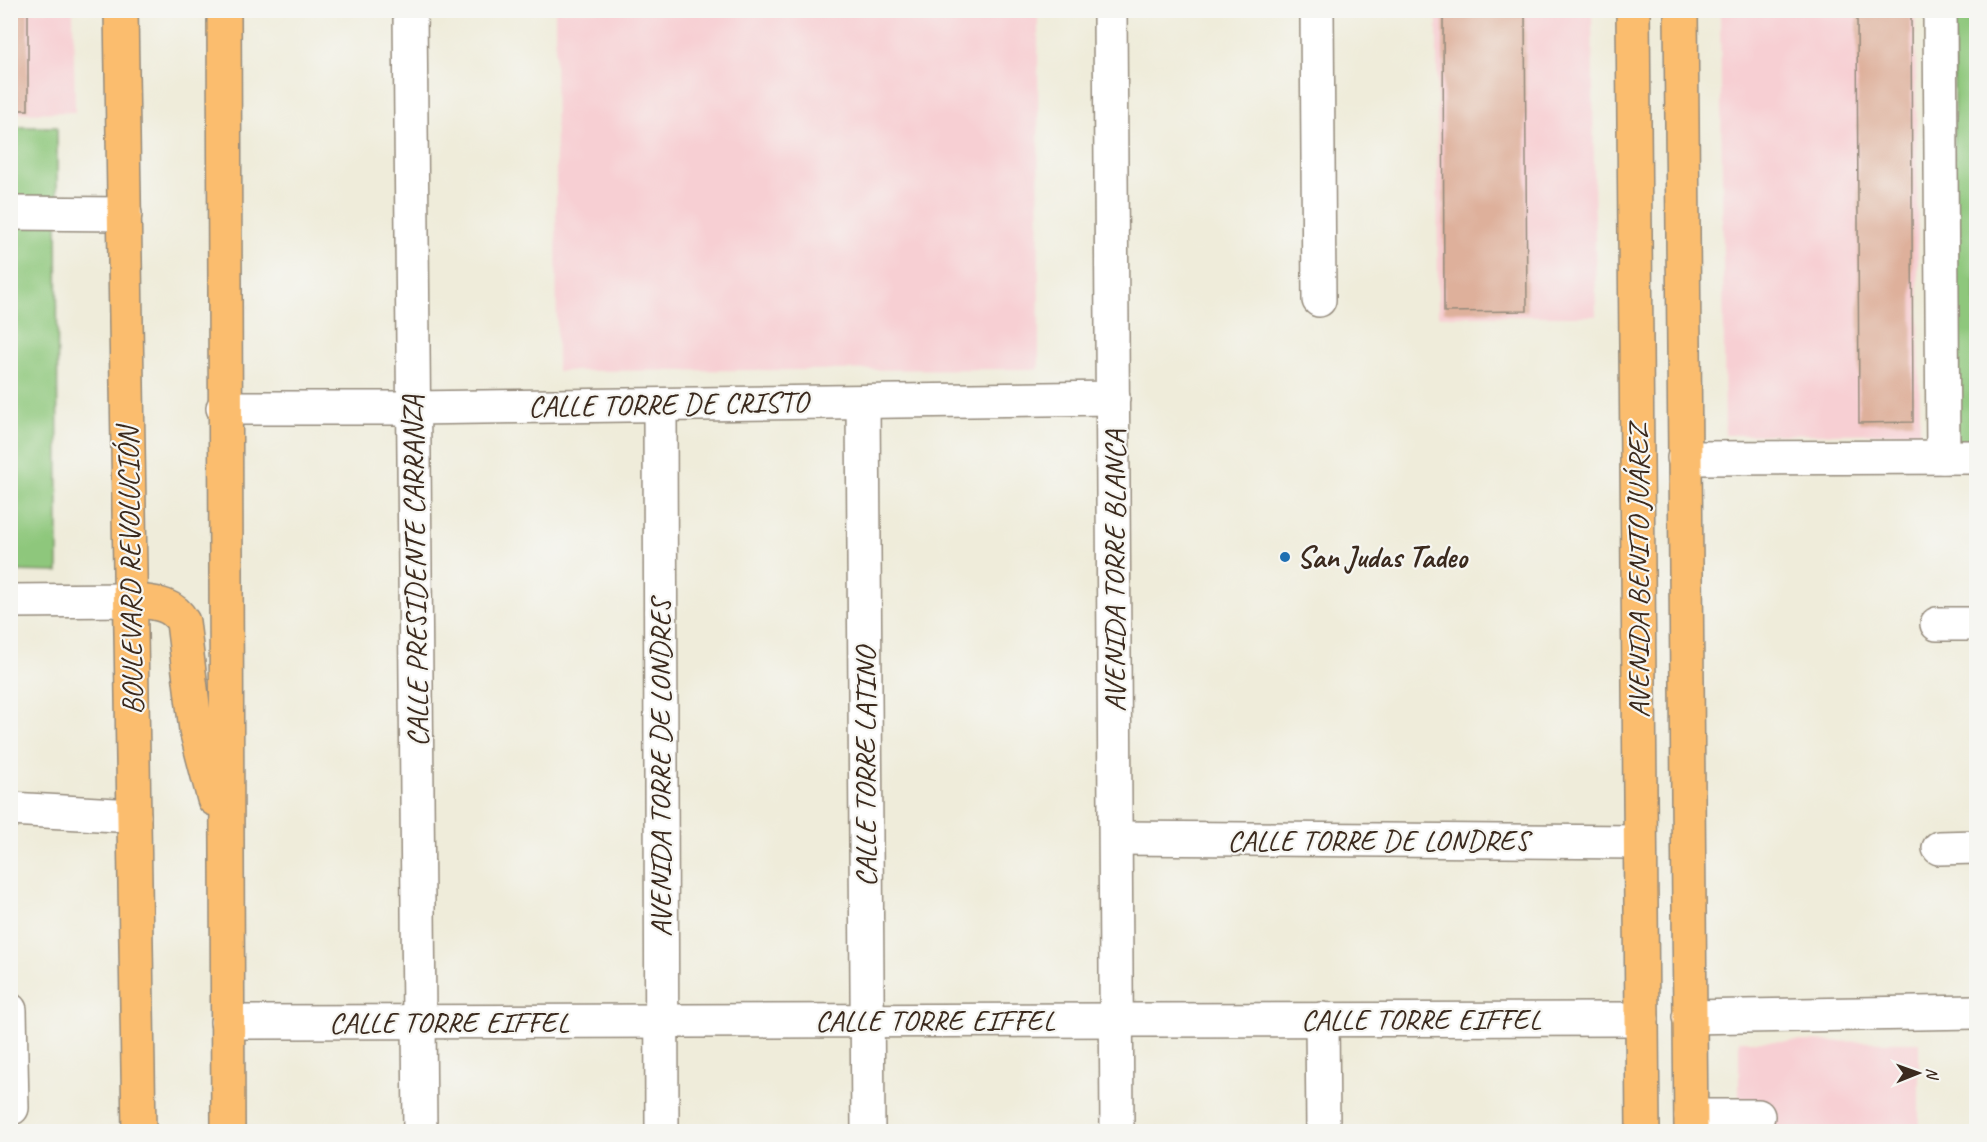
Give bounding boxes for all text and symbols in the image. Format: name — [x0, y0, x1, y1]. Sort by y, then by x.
street label: CALLE TORRE DE CRISTO — [528, 383, 811, 425]
street label: CALLE PRESIDENTE CARRANZA — [393, 394, 437, 747]
street label: AVENIDA BENITO JUÁREZ — [1619, 420, 1657, 718]
street label: BOULEVARD REVOLUCIÓN — [108, 422, 152, 715]
street label: AVENIDA TORRE BLANCA — [1095, 429, 1133, 712]
place label: San Judas Tadeo — [1297, 538, 1469, 576]
marker: San Judas Tadeo — [1278, 550, 1292, 564]
street label: AVENIDA TORRE DE LONDRES — [641, 595, 679, 937]
street label: CALLE TORRE LATINO — [846, 644, 884, 887]
street label: CALLE TORRE DE LONDRES — [1227, 821, 1533, 859]
street label: CALLE TORRE EIFFEL — [1301, 1000, 1542, 1038]
street label: CALLE TORRE EIFFEL — [815, 1001, 1056, 1039]
street label: CALLE TORRE EIFFEL — [329, 1003, 570, 1041]
north arrow — [1888, 1043, 1948, 1103]
text: N — [1922, 1068, 1942, 1081]

